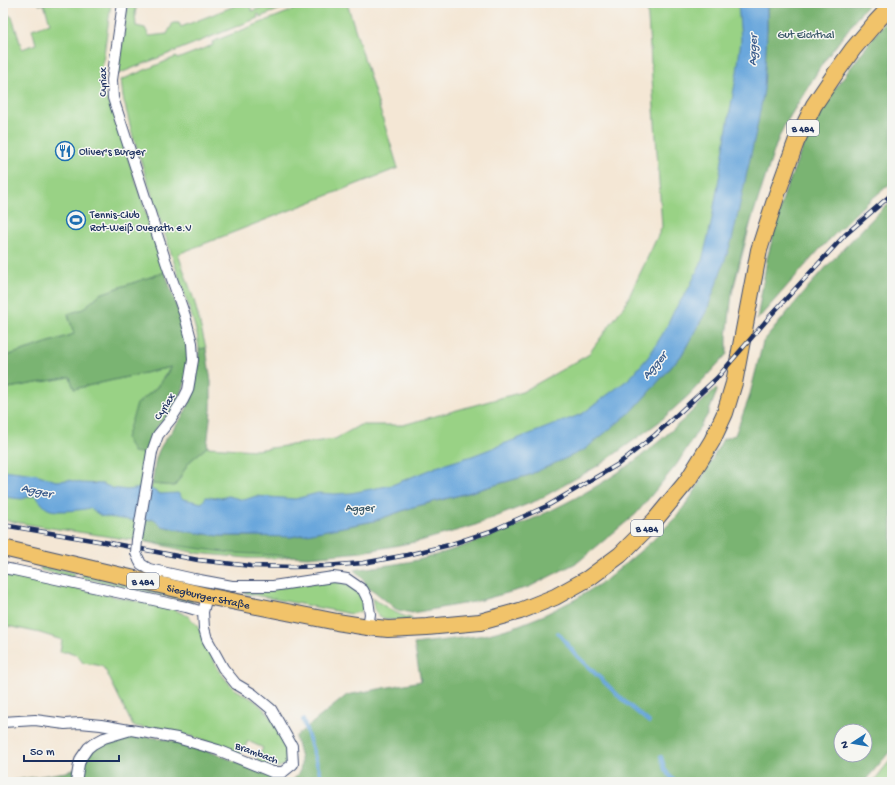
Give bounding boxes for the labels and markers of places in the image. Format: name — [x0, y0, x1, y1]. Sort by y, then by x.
restaurant icon: Oliver's Burger — [54, 140, 76, 162]
place label: Oliver's Burger — [79, 147, 146, 159]
sports icon: Tennis-Club Rot-Weiß Overath e.V — [65, 209, 87, 231]
place label: Tennis-Club Rot-Weiß Overath e.V — [89, 210, 192, 235]

